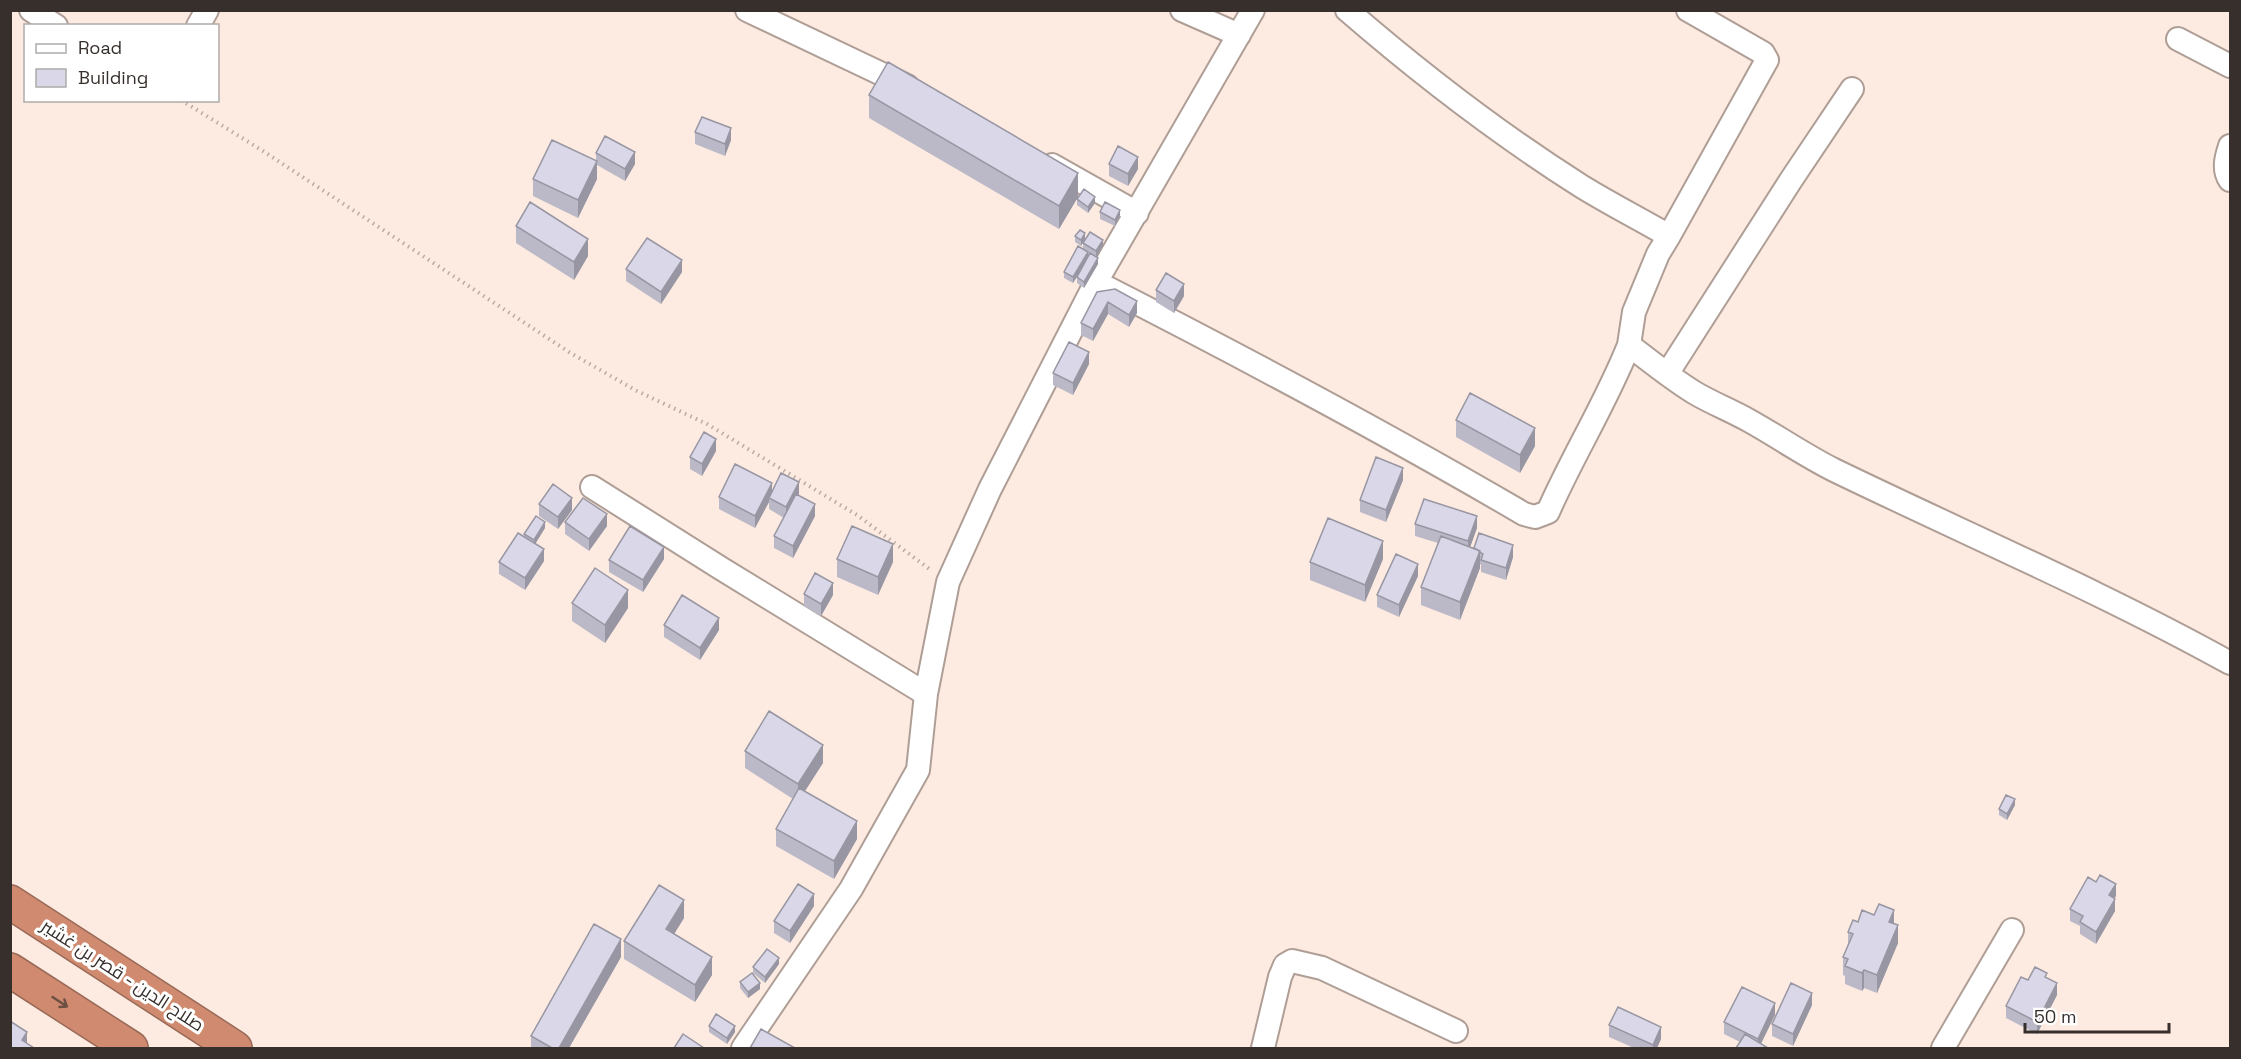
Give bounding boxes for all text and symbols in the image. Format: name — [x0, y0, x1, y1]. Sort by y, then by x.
legend — [24, 24, 219, 102]
text: Road — [78, 36, 122, 59]
text: Building — [78, 66, 148, 89]
street label: صلاح الدين - قصر بن غشير — [36, 913, 209, 1037]
one-way arrow — [51, 996, 67, 1008]
scale bar — [2025, 996, 2169, 1034]
text: 50 m — [2034, 1005, 2076, 1028]

